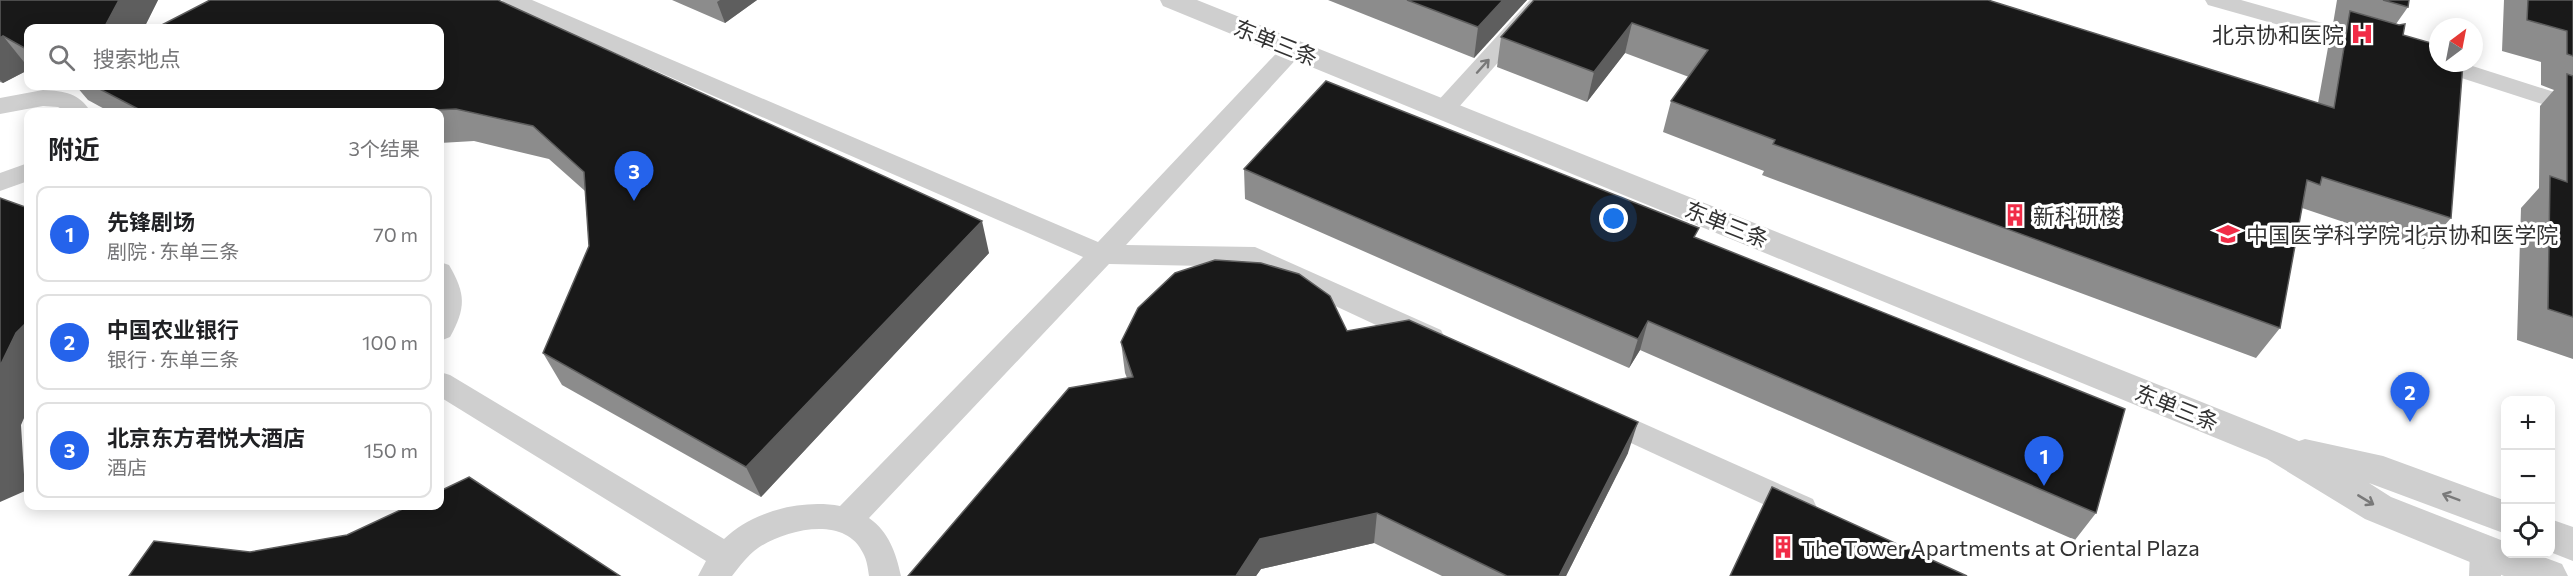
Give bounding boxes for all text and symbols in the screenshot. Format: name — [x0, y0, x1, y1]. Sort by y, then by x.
street label: 东单三条 — [1230, 13, 1322, 71]
north arrow — [2429, 18, 2483, 72]
place label: 北京协和医院 — [2212, 21, 2344, 48]
hospital icon: 北京协和医院 — [2349, 21, 2375, 47]
search box — [24, 24, 444, 90]
icon: search — [45, 41, 78, 74]
text: 搜索地点 — [93, 45, 181, 72]
one-way arrow — [1475, 59, 1489, 74]
text: 附近 — [48, 133, 100, 164]
text: 3个结果 — [349, 136, 420, 160]
pin: 3 — [614, 152, 654, 201]
street label: 东单三条 — [1681, 195, 1773, 253]
building icon: 新科研楼 — [2002, 202, 2028, 228]
place label: 新科研楼 — [2033, 202, 2121, 229]
your location — [1599, 204, 1628, 233]
text: 先锋剧场 — [107, 208, 195, 235]
school or university icon: 中国医学科学院 北京协和医学院 — [2215, 221, 2241, 247]
place label: 中国医学科学院 北京协和医学院 — [2246, 221, 2558, 248]
text: 1 — [65, 222, 74, 246]
text: 70 m — [373, 222, 418, 246]
text: 剧院 · 东单三条 — [107, 239, 239, 263]
text: 中国农业银行 — [107, 316, 239, 343]
text: 2 — [64, 330, 75, 354]
text: 100 m — [362, 330, 418, 354]
text: 银行 · 东单三条 — [107, 347, 239, 371]
pin: 2 — [2390, 372, 2430, 422]
street label: 东单三条 — [2131, 378, 2223, 436]
map controls — [2501, 396, 2555, 558]
button: + — [2501, 396, 2555, 450]
text: 北京东方君悦大酒店 — [107, 424, 305, 451]
pin: 1 — [2024, 436, 2064, 486]
text: 3 — [64, 438, 75, 462]
text: 150 m — [364, 438, 418, 462]
button: − — [2501, 450, 2555, 504]
text: 酒店 — [107, 455, 147, 479]
one-way arrow — [2442, 491, 2461, 502]
one-way arrow — [2357, 495, 2374, 507]
button: locate — [2501, 504, 2555, 558]
building icon: The Tower Apartments at Oriental Plaza — [1770, 534, 1796, 560]
place label: The Tower Apartments at Oriental Plaza — [1801, 534, 2200, 561]

